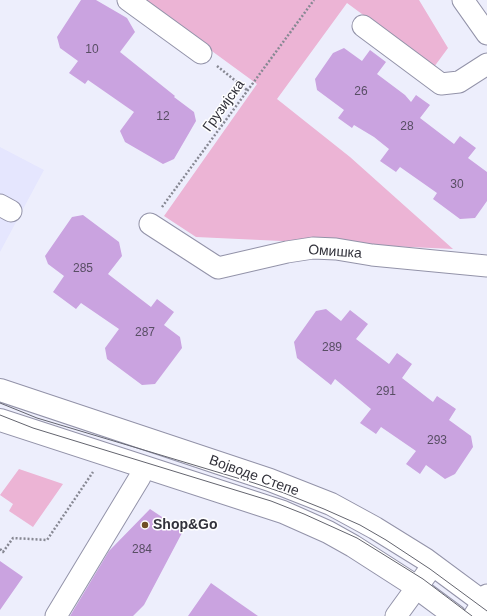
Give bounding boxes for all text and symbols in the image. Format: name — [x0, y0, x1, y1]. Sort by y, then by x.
house number: 10 — [85, 43, 99, 57]
street label: Грузијска — [200, 77, 248, 135]
house number: 26 — [354, 85, 368, 99]
house number: 12 — [156, 110, 170, 124]
house number: 28 — [400, 120, 414, 134]
house number: 30 — [450, 178, 464, 192]
street label: Омишка — [308, 242, 362, 262]
house number: 285 — [73, 262, 93, 276]
house number: 287 — [135, 326, 155, 340]
house number: 289 — [322, 341, 342, 355]
house number: 291 — [376, 385, 396, 399]
house number: 293 — [427, 434, 447, 448]
street label: Војводе Степе — [207, 452, 301, 500]
place label: Shop&Go — [153, 517, 218, 533]
marker: Shop&Go — [140, 520, 150, 530]
house number: 284 — [132, 543, 152, 557]

